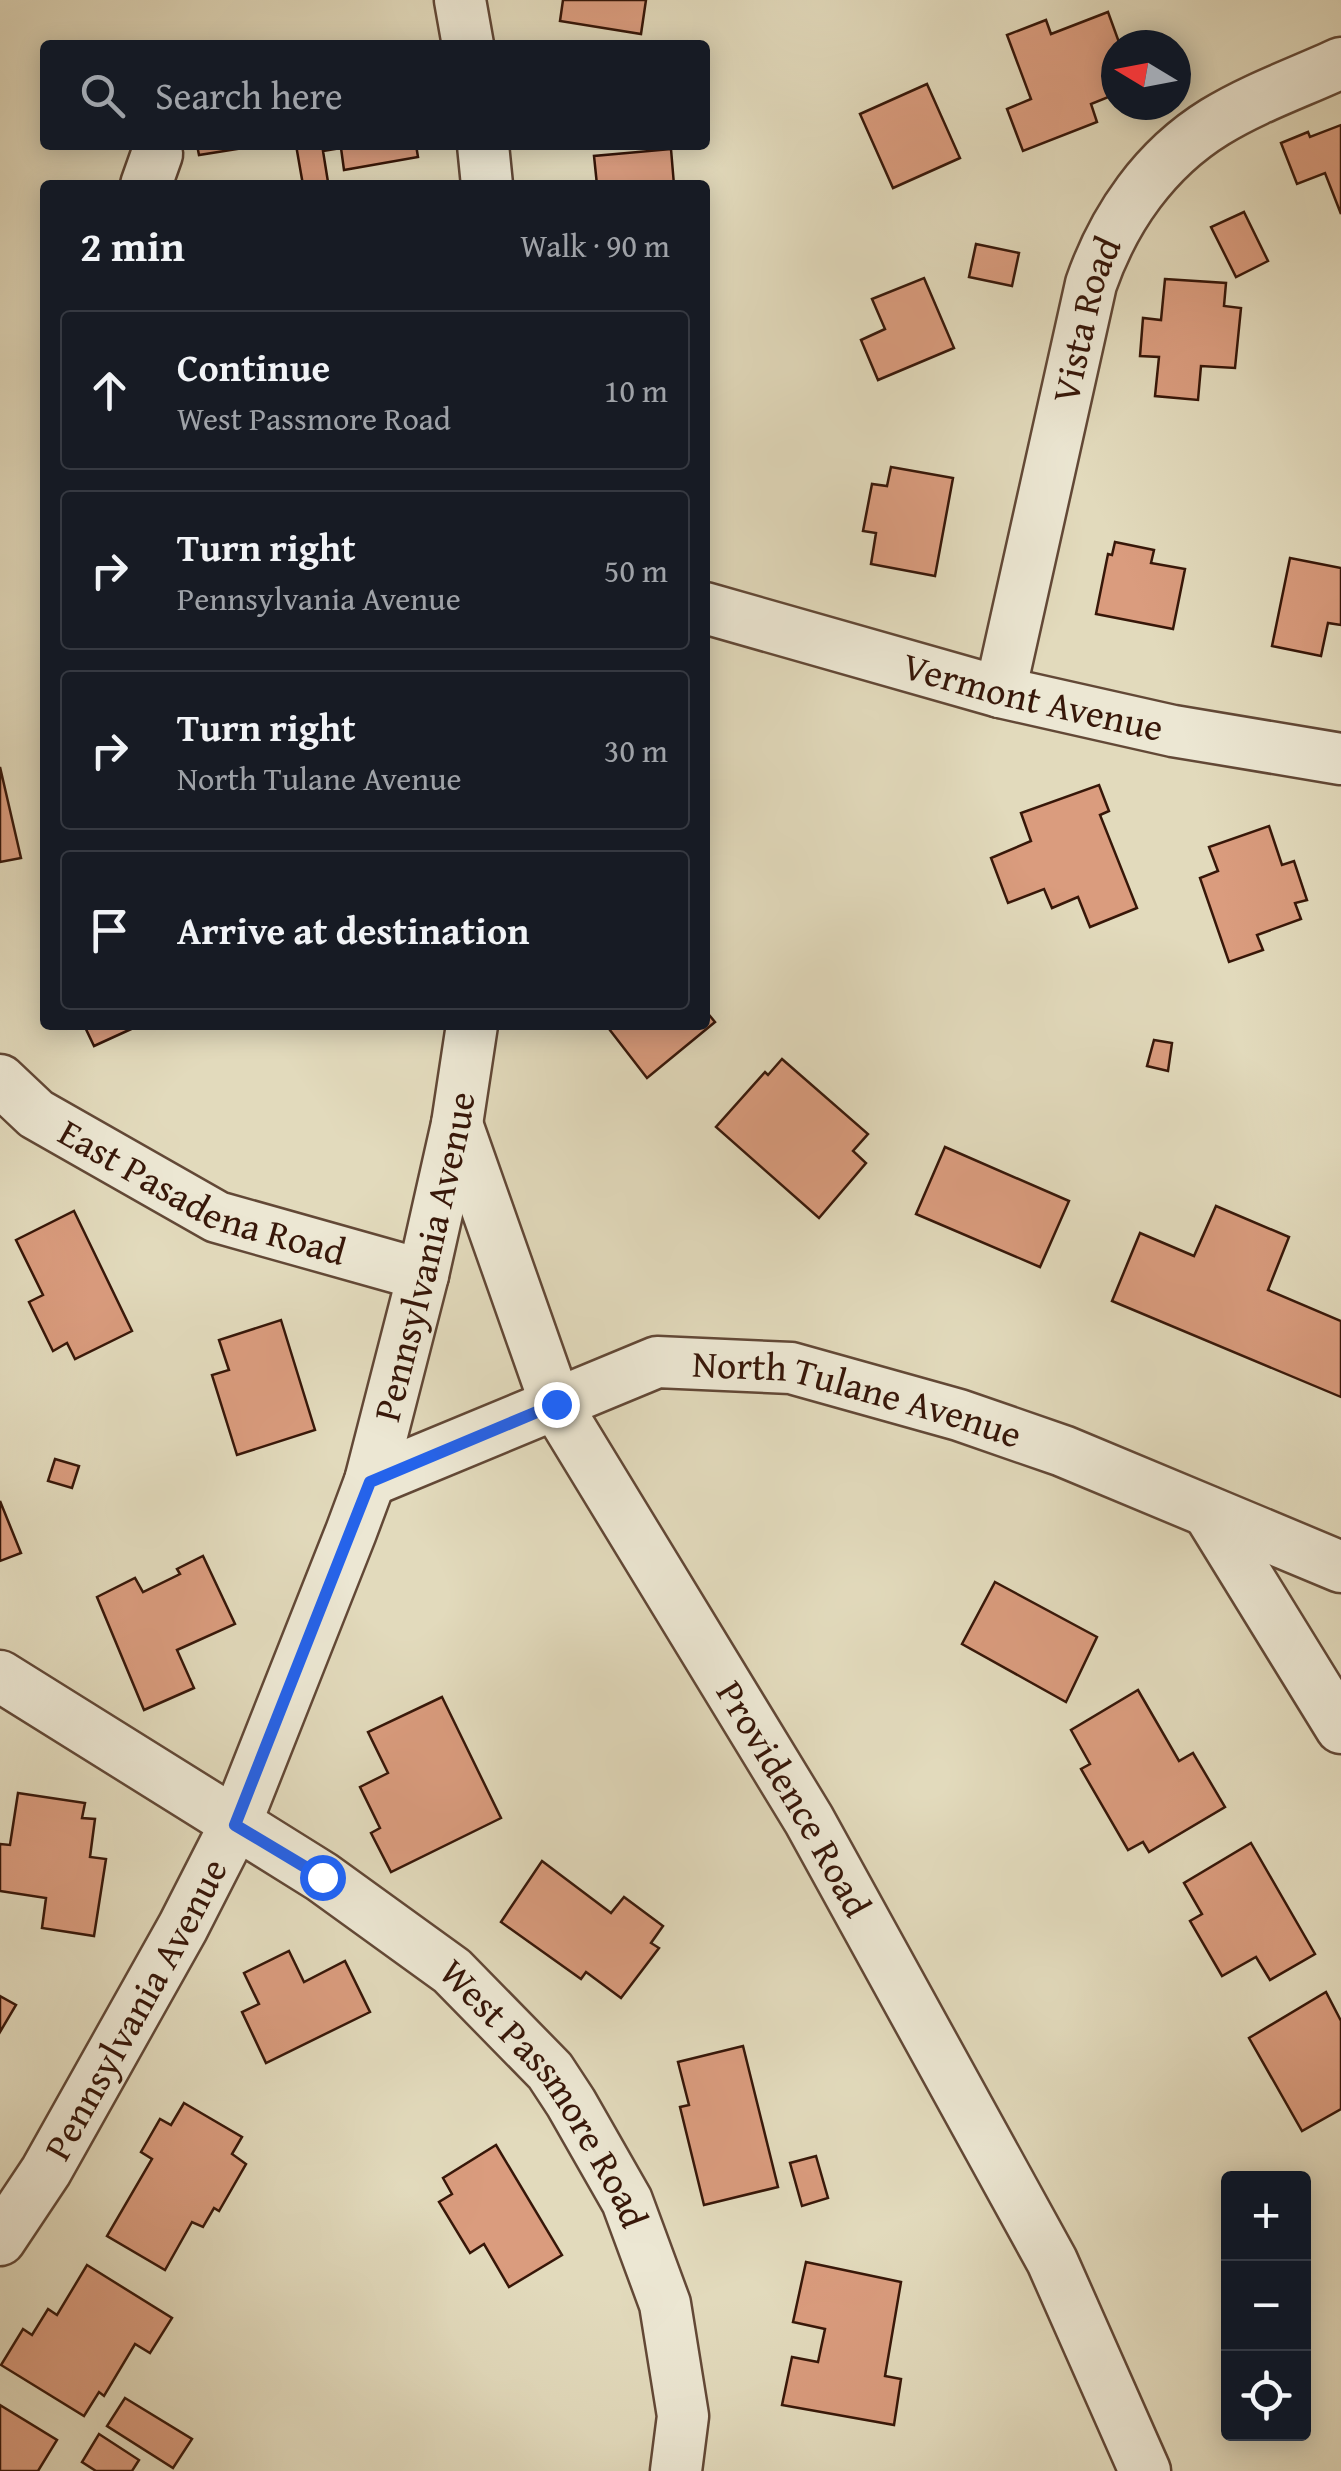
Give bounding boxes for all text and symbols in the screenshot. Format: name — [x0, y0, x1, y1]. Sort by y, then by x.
north arrow — [1101, 30, 1191, 120]
search box — [40, 40, 710, 150]
text: Search here — [155, 67, 343, 123]
icon: search — [75, 68, 130, 123]
text: 2 min — [80, 215, 185, 276]
text: Walk · 90 m — [520, 222, 670, 269]
street label: Vista Road — [1036, 226, 1135, 408]
text: Continue — [177, 339, 330, 395]
icon: ahead — [82, 363, 137, 418]
text: 10 m — [604, 367, 668, 414]
text: West Passmore Road — [177, 395, 451, 442]
text: Turn right — [177, 519, 356, 575]
icon: right — [82, 543, 137, 598]
text: 50 m — [604, 547, 668, 594]
text: Pennsylvania Avenue — [177, 575, 461, 622]
street label: Vermont Avenue — [896, 637, 1169, 755]
text: Turn right — [177, 699, 356, 755]
icon: right — [82, 723, 137, 778]
text: 30 m — [604, 727, 668, 774]
text: North Tulane Avenue — [177, 755, 461, 802]
text: Arrive at destination — [177, 902, 530, 958]
icon: arrive — [82, 903, 137, 958]
street label: Pennsylvania Avenue — [358, 1088, 489, 1427]
street label: East Pasadena Road — [49, 1104, 353, 1279]
street label: North Tulane Avenue — [691, 1335, 1030, 1462]
route end — [534, 1382, 580, 1428]
street label: Providence Road — [703, 1669, 886, 1927]
street label: Pennsylvania Avenue — [29, 1848, 241, 2170]
route start — [300, 1855, 346, 1901]
street label: West Passmore Road — [427, 1945, 664, 2236]
map controls — [1221, 2171, 1311, 2441]
button: + — [1221, 2171, 1311, 2261]
button: − — [1221, 2261, 1311, 2351]
button: locate — [1221, 2351, 1311, 2441]

